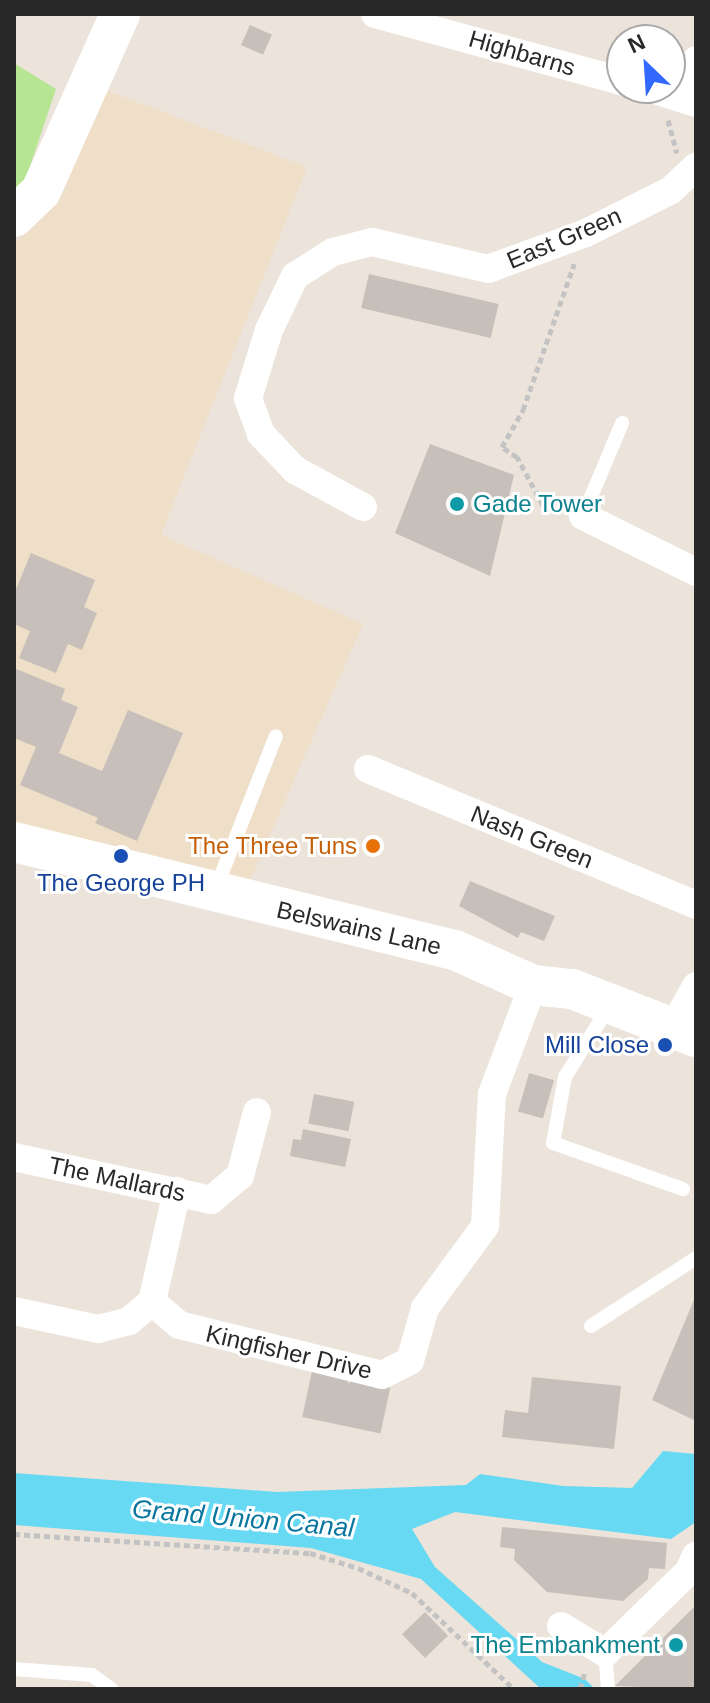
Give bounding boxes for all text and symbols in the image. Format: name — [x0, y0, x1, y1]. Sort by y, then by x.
street label: Highbarns — [465, 24, 579, 82]
north arrow — [606, 24, 686, 104]
text: N — [624, 29, 649, 58]
street label: East Green — [503, 201, 625, 275]
place label: Gade Tower — [473, 490, 602, 518]
marker: Gade Tower — [448, 495, 466, 513]
street label: Nash Green — [467, 799, 597, 875]
place label: The Three Tuns — [187, 832, 357, 860]
marker: The Three Tuns — [364, 837, 382, 855]
marker: The George PH — [112, 847, 130, 865]
place label: The George PH — [37, 869, 205, 897]
street label: Belswains Lane — [274, 895, 444, 961]
place label: Mill Close — [545, 1031, 649, 1059]
marker: Mill Close — [656, 1036, 674, 1054]
street label: The Mallards — [46, 1150, 188, 1208]
street label: Kingfisher Drive — [203, 1319, 375, 1385]
water label: Grand Union Canal — [131, 1494, 355, 1544]
place label: The Embankment — [471, 1631, 660, 1659]
marker: The Embankment — [667, 1636, 685, 1654]

